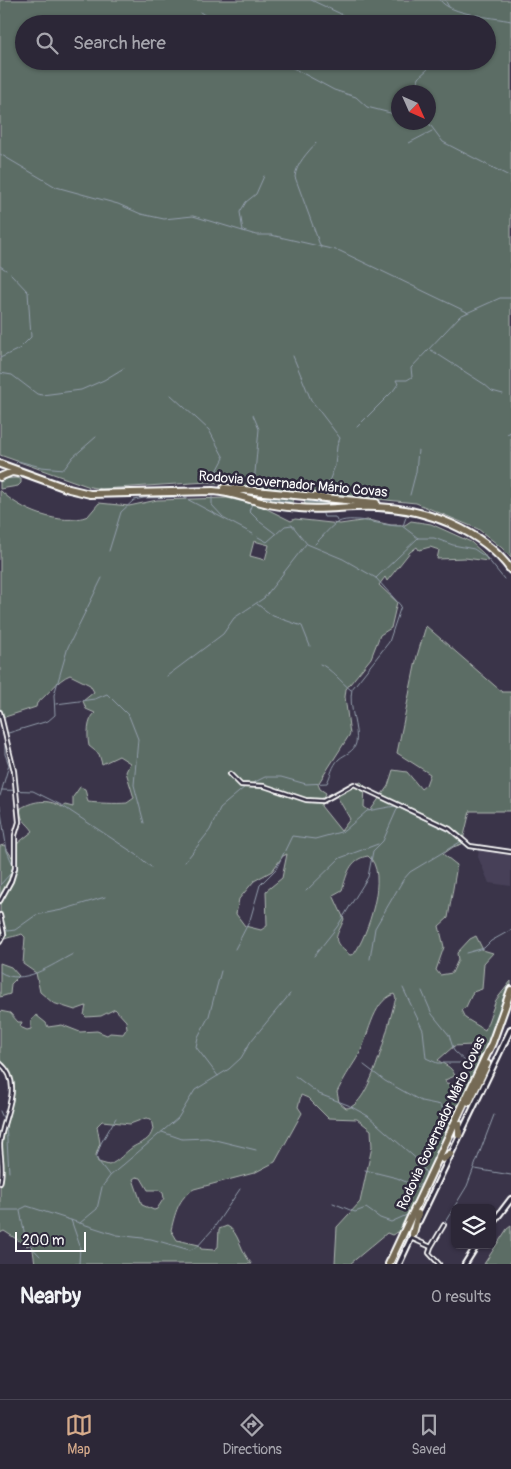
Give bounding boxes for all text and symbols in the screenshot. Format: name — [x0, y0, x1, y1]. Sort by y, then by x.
search box — [15, 15, 496, 70]
icon: search — [33, 29, 61, 57]
text: Search here — [73, 31, 166, 55]
north arrow — [391, 85, 436, 130]
street label: Rodovia Governador Mário Covas — [198, 467, 389, 501]
street label: Rodovia Governador Mário Covas — [393, 1033, 489, 1212]
map controls — [451, 1204, 496, 1249]
button: layers — [451, 1204, 496, 1249]
scale bar — [15, 1229, 86, 1252]
text: 200 m — [22, 1232, 64, 1249]
text: Nearby — [20, 1283, 81, 1310]
text: 0 results — [431, 1287, 491, 1307]
tab: Map — [65, 1411, 93, 1458]
tab: Directions — [222, 1411, 282, 1458]
tab: Saved — [411, 1411, 446, 1458]

